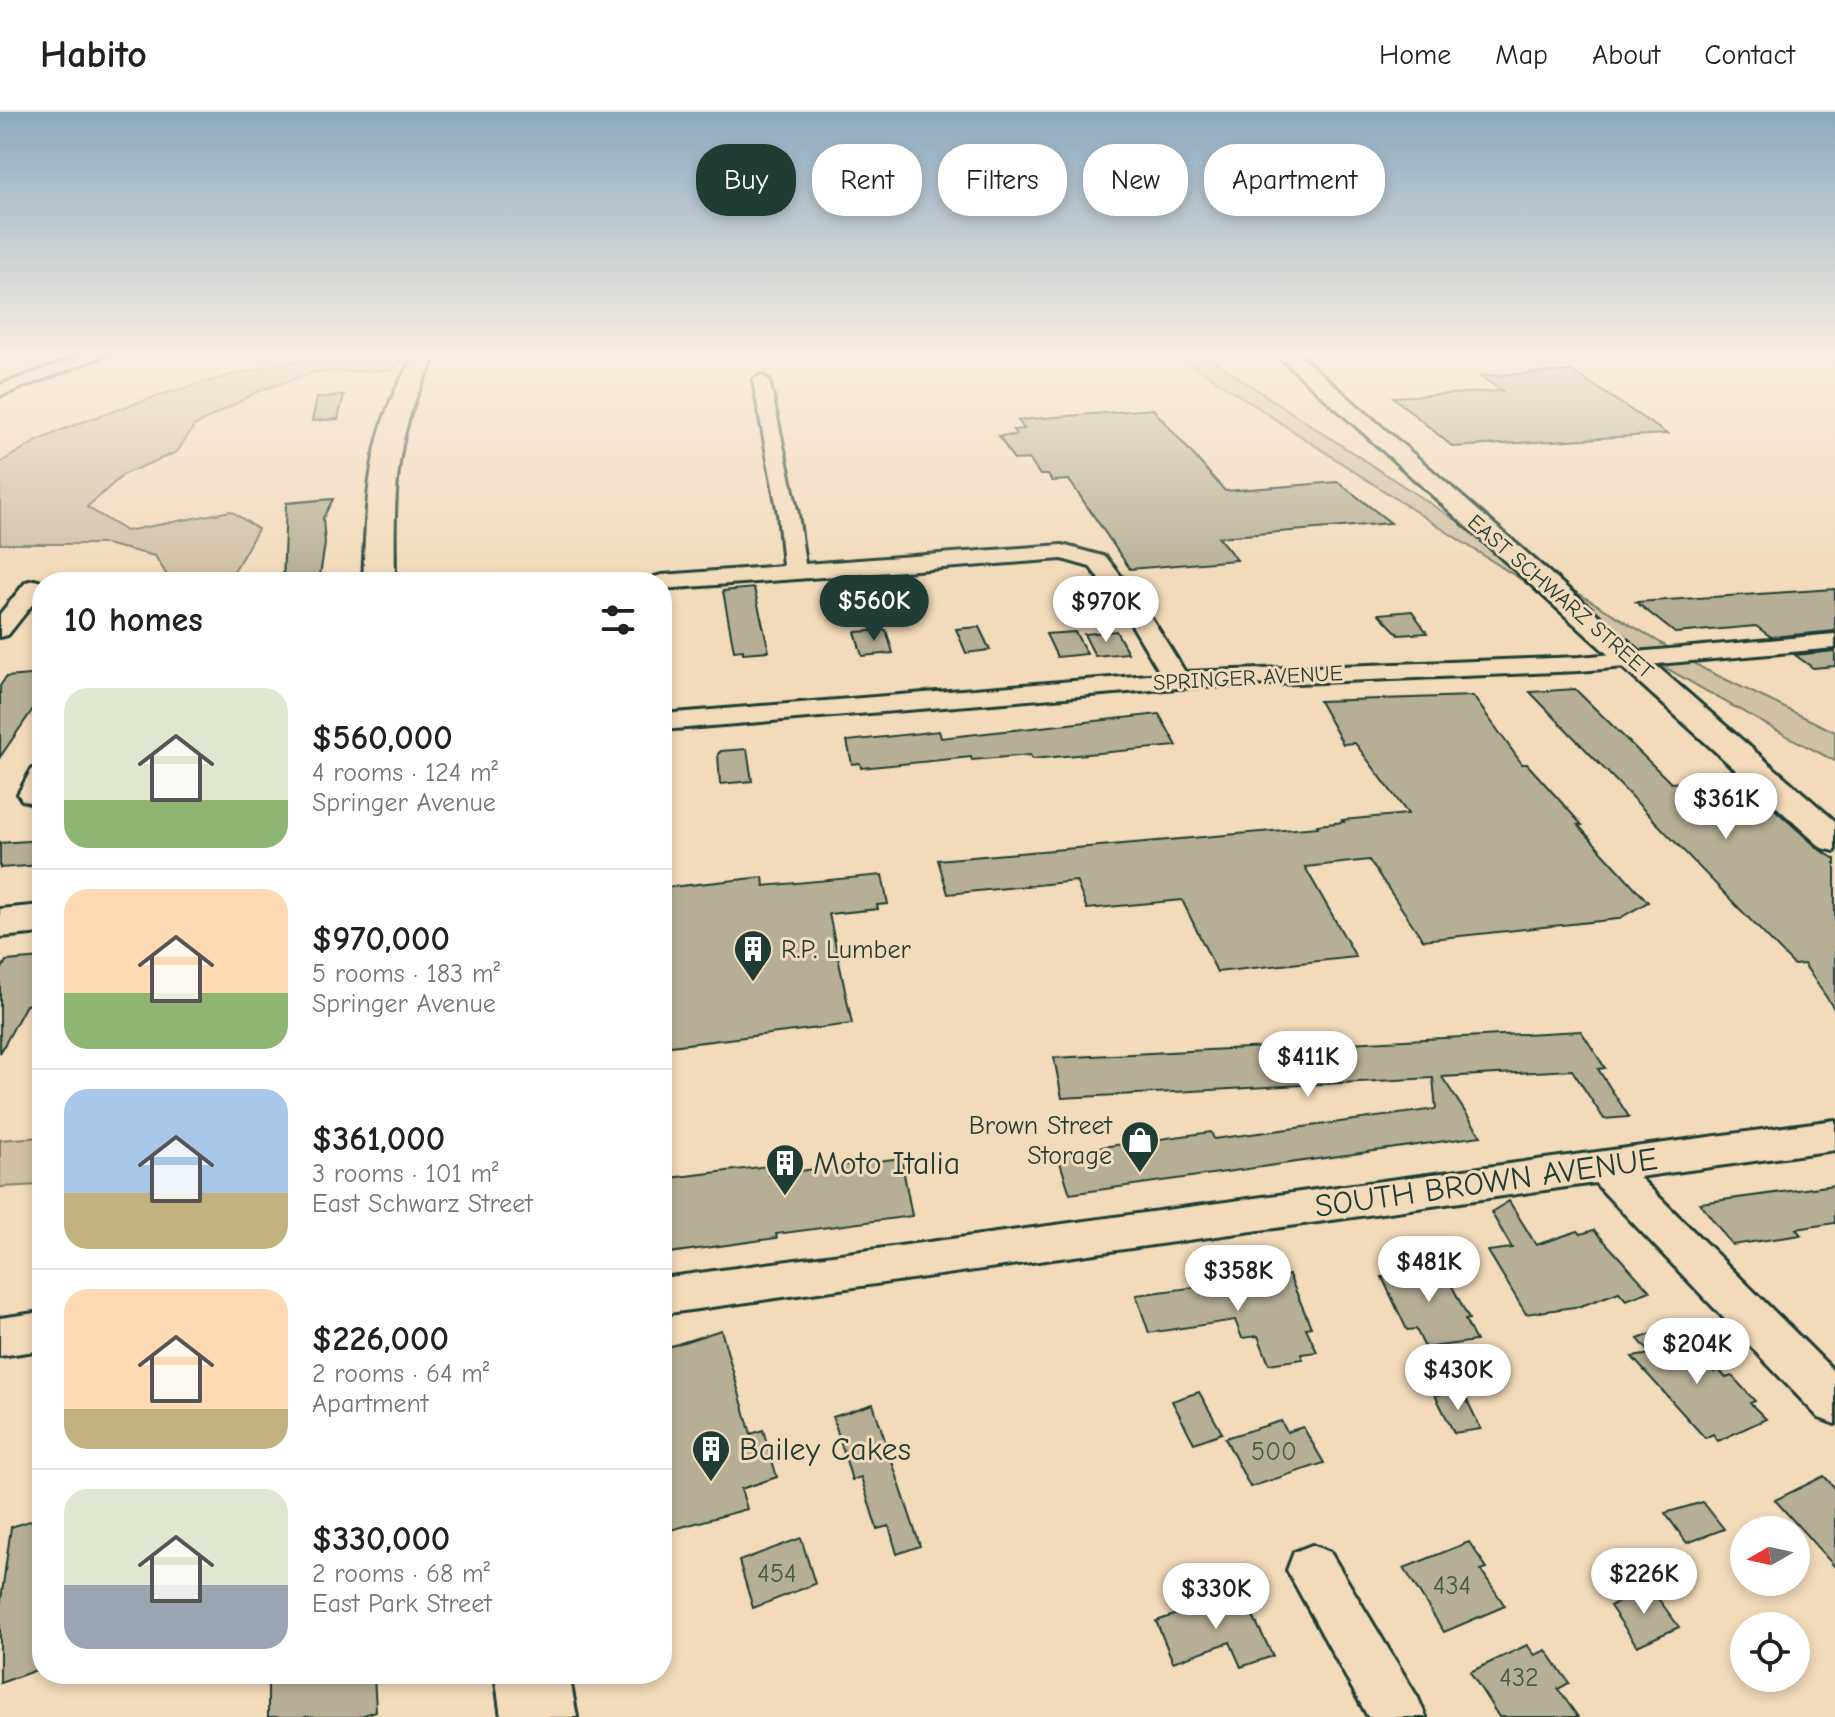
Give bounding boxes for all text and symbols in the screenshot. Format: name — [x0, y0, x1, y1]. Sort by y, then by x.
text: Habito — [40, 33, 147, 77]
text: Home — [1379, 39, 1451, 71]
text: Map — [1495, 39, 1548, 71]
text: About — [1592, 39, 1660, 71]
text: Contact — [1704, 39, 1795, 71]
chip: Buy — [696, 144, 796, 216]
chip: Rent — [812, 144, 922, 216]
chip: Filters — [938, 144, 1067, 216]
chip: New — [1083, 144, 1188, 216]
chip: Apartment — [1204, 144, 1385, 216]
street label: EAST SCHWARZ STREET — [1462, 509, 1659, 685]
pin: $560K — [818, 575, 930, 643]
pin: $970K — [1050, 576, 1162, 644]
text: $560K — [838, 586, 910, 616]
text: $970K — [1071, 587, 1141, 617]
icon: filters — [596, 598, 640, 642]
text: 10 homes — [64, 600, 203, 640]
street label: SPRINGER AVENUE — [1153, 660, 1344, 696]
text: $560,000 — [312, 718, 453, 758]
icon: home — [128, 720, 224, 816]
text: 4 rooms · 124 m² — [312, 758, 498, 788]
pin: $361K — [1670, 773, 1782, 841]
text: $361K — [1693, 784, 1759, 814]
text: Springer Avenue — [312, 788, 496, 818]
text: $970,000 — [312, 919, 450, 959]
icon: home — [128, 921, 224, 1017]
building icon: R.P. Lumber — [732, 928, 774, 983]
place label: R.P. Lumber — [781, 935, 911, 965]
text: 5 rooms · 183 m² — [312, 959, 500, 989]
text: Springer Avenue — [312, 989, 496, 1019]
pin: $411K — [1252, 1031, 1364, 1099]
text: $411K — [1277, 1042, 1339, 1072]
place label: Brown Street Storage — [969, 1111, 1114, 1171]
text: $361,000 — [312, 1119, 445, 1159]
shop icon: Brown Street Storage — [1119, 1119, 1161, 1174]
icon: home — [128, 1121, 224, 1217]
street label: SOUTH BROWN AVENUE — [1313, 1140, 1660, 1225]
building icon: Moto Italia — [764, 1142, 806, 1197]
place label: Moto Italia — [813, 1145, 960, 1182]
text: 3 rooms · 101 m² — [312, 1159, 499, 1189]
text: East Schwarz Street — [312, 1189, 533, 1219]
pin: $481K — [1373, 1236, 1485, 1304]
pin: $358K — [1182, 1245, 1294, 1313]
text: $481K — [1396, 1247, 1462, 1277]
text: $358K — [1203, 1256, 1273, 1286]
pin: $204K — [1641, 1318, 1753, 1386]
text: $226,000 — [312, 1319, 449, 1359]
icon: home — [128, 1321, 224, 1417]
text: $204K — [1662, 1329, 1732, 1359]
pin: $430K — [1402, 1344, 1514, 1412]
text: $430K — [1423, 1355, 1493, 1385]
text: 2 rooms · 64 m² — [312, 1359, 489, 1389]
text: Apartment — [312, 1389, 428, 1419]
building icon: Bailey Cakes — [690, 1428, 732, 1483]
place label: Bailey Cakes — [739, 1431, 911, 1468]
house number: 500 — [1251, 1437, 1297, 1467]
north arrow — [1730, 1516, 1810, 1596]
map controls — [1730, 1516, 1810, 1692]
text: $330,000 — [312, 1519, 450, 1559]
icon: home — [128, 1521, 224, 1617]
pin: $226K — [1588, 1548, 1700, 1616]
text: 2 rooms · 68 m² — [312, 1559, 490, 1589]
house number: 454 — [757, 1559, 797, 1589]
text: $226K — [1609, 1559, 1679, 1589]
pin: $330K — [1160, 1563, 1272, 1631]
house number: 434 — [1433, 1571, 1471, 1601]
text: $330K — [1181, 1574, 1251, 1604]
text: East Park Street — [312, 1589, 492, 1619]
button: locate — [1730, 1612, 1810, 1692]
house number: 432 — [1499, 1663, 1539, 1693]

